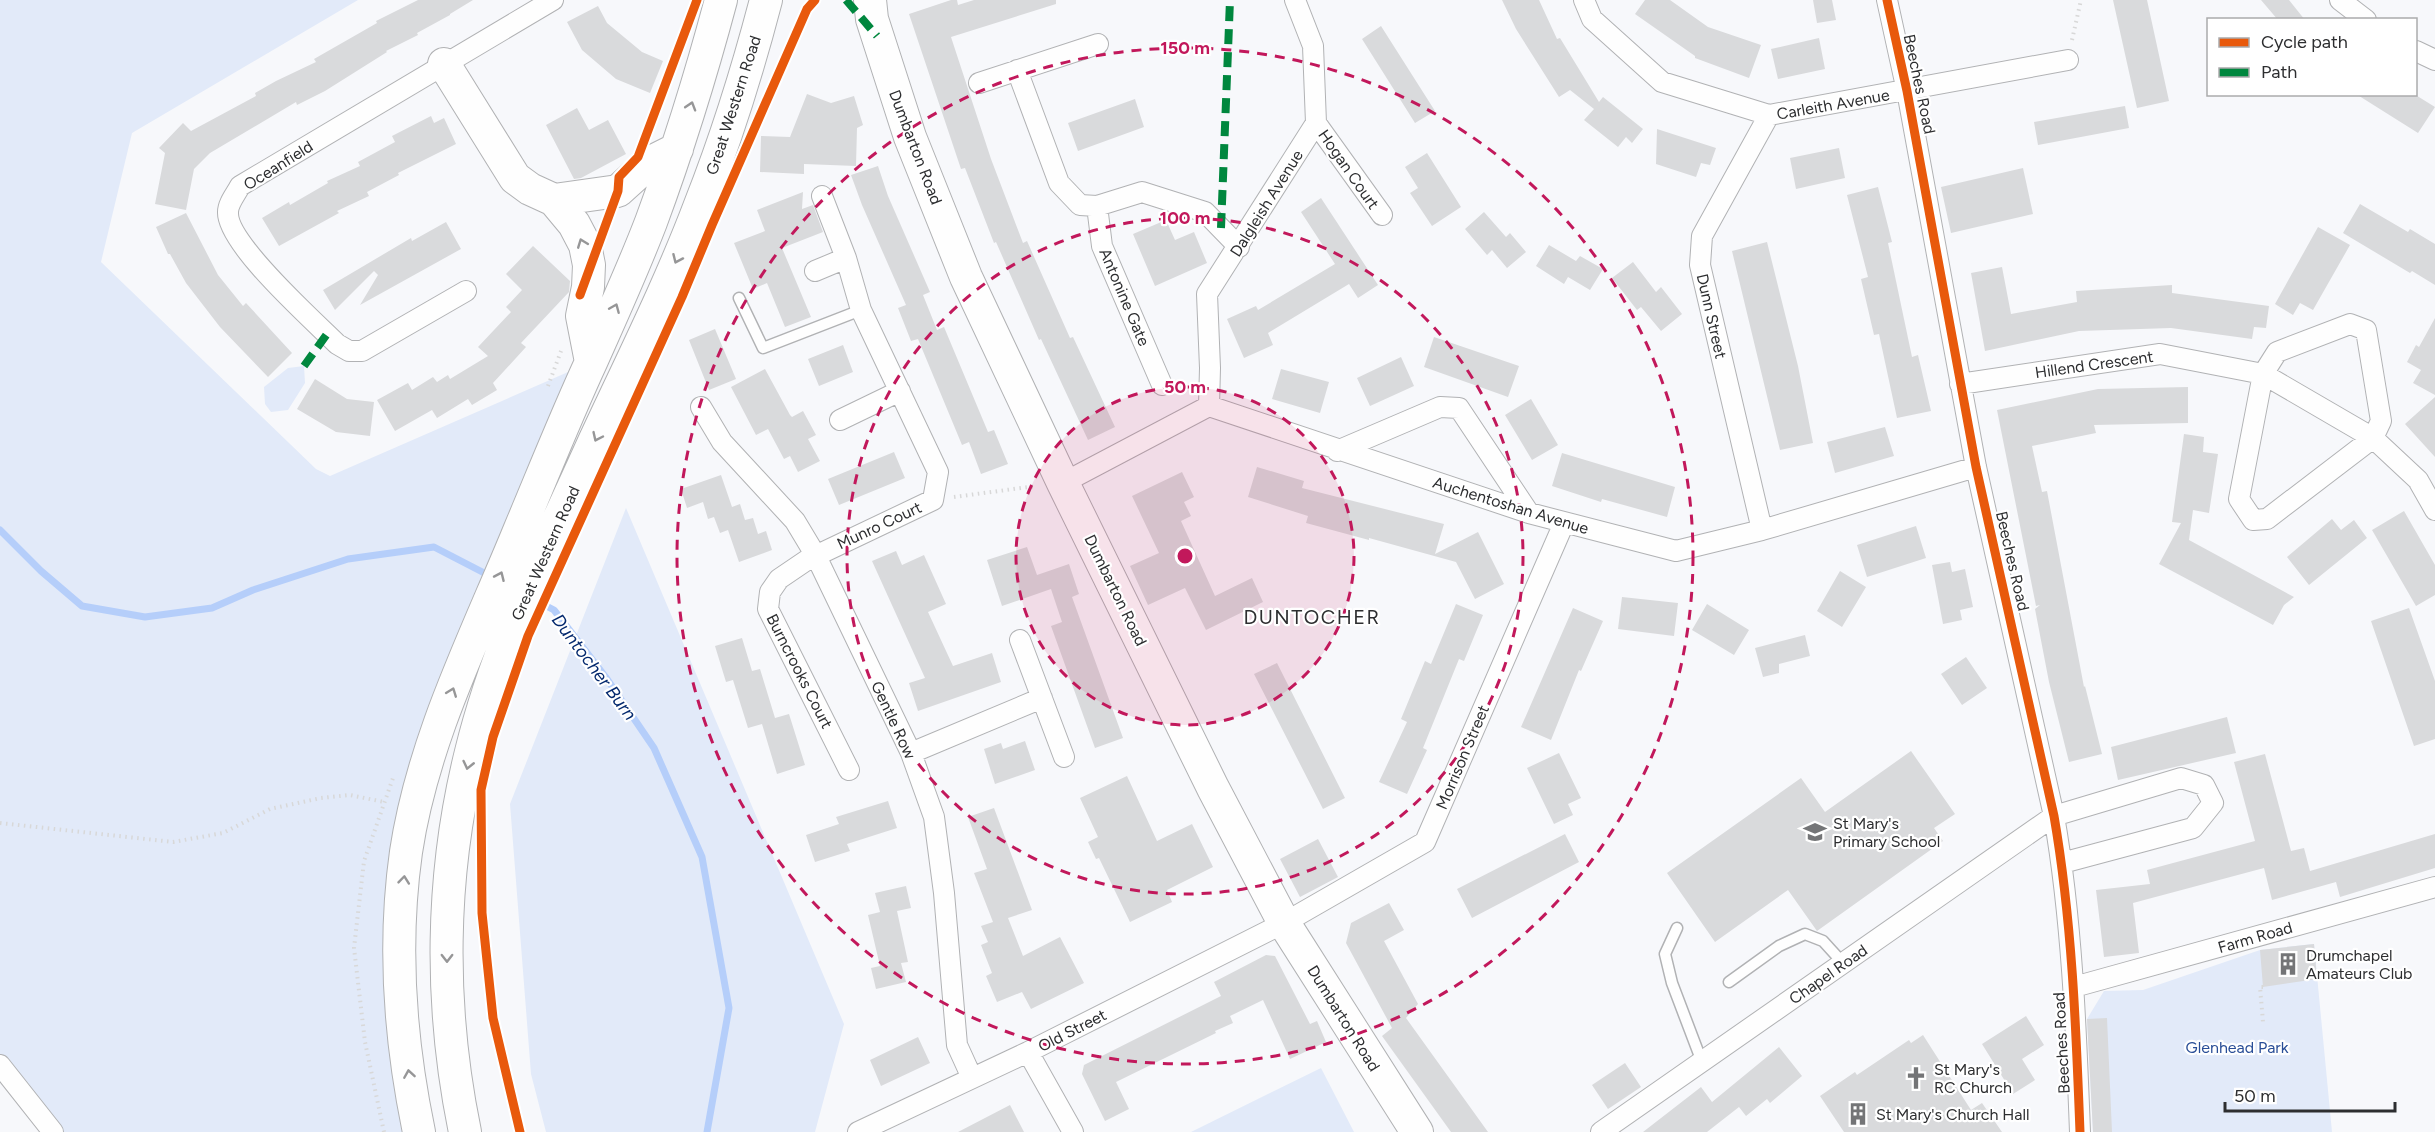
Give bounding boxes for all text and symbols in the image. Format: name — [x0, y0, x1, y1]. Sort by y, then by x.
legend — [2207, 18, 2417, 96]
text: Cycle path — [2261, 31, 2348, 53]
street label: Beeches Road — [1900, 32, 1939, 136]
street label: Great Western Road — [702, 33, 765, 177]
text: 150 m — [1160, 37, 1210, 59]
text: Path — [2261, 61, 2297, 83]
street label: Carleith Avenue — [1775, 85, 1891, 124]
street label: Dumbarton Road — [885, 87, 946, 207]
one-way arrow — [683, 101, 696, 112]
street label: Hogan Court — [1314, 126, 1383, 213]
street label: Oceanfield — [240, 137, 316, 194]
street label: Dalgleish Avenue — [1226, 146, 1307, 260]
text: 100 m — [1160, 207, 1210, 229]
one-way arrow — [577, 238, 590, 248]
street label: Antonine Gate — [1095, 245, 1154, 349]
one-way arrow — [672, 253, 684, 264]
street label: Dunn Street — [1693, 272, 1731, 360]
one-way arrow — [608, 304, 620, 315]
street label: Hillend Crescent — [2034, 347, 2154, 382]
text: 50 m — [1164, 376, 1206, 398]
one-way arrow — [592, 430, 604, 441]
street label: Auchentoshan Avenue — [1431, 473, 1591, 538]
street label: Great Western Road — [507, 483, 584, 623]
street label: Munro Court — [834, 498, 925, 553]
street label: Beeches Road — [1992, 509, 2033, 613]
street label: Dumbarton Road — [1080, 531, 1151, 649]
centre of rings — [1175, 546, 1195, 566]
one-way arrow — [492, 571, 504, 582]
district label: DUNTOCHER — [1243, 605, 1381, 629]
water label: Duntocher Burn — [547, 610, 641, 724]
street label: Burncrooks Court — [762, 611, 837, 732]
street label: Gentle Row — [867, 678, 920, 763]
one-way arrow — [444, 687, 457, 698]
street label: Morrison Street — [1432, 702, 1493, 812]
one-way arrow — [462, 759, 475, 769]
place label: St Mary's Primary School — [1833, 814, 1940, 851]
school or university icon: St Mary's Primary School — [1802, 819, 1828, 845]
one-way arrow — [397, 875, 410, 885]
street label: Farm Road — [2216, 918, 2295, 957]
street label: Chapel Road — [1786, 940, 1871, 1008]
place label: Drumchapel Amateurs Club — [2306, 946, 2412, 983]
building icon: Drumchapel Amateurs Club — [2275, 951, 2301, 977]
one-way arrow — [440, 953, 453, 962]
street label: Dumbarton Road — [1303, 962, 1384, 1075]
street label: Beeches Road — [2049, 992, 2074, 1094]
street label: Old Street — [1035, 1005, 1110, 1056]
park label: Glenhead Park — [2186, 1038, 2289, 1057]
place label: St Mary's RC Church — [1934, 1060, 2012, 1097]
church icon: St Mary's RC Church — [1903, 1065, 1929, 1091]
one-way arrow — [403, 1070, 416, 1080]
scale bar — [2225, 1075, 2394, 1113]
text: 50 m — [2234, 1085, 2276, 1107]
building icon: St Mary's Church Hall — [1845, 1101, 1871, 1127]
place label: St Mary's Church Hall — [1876, 1105, 2030, 1124]

